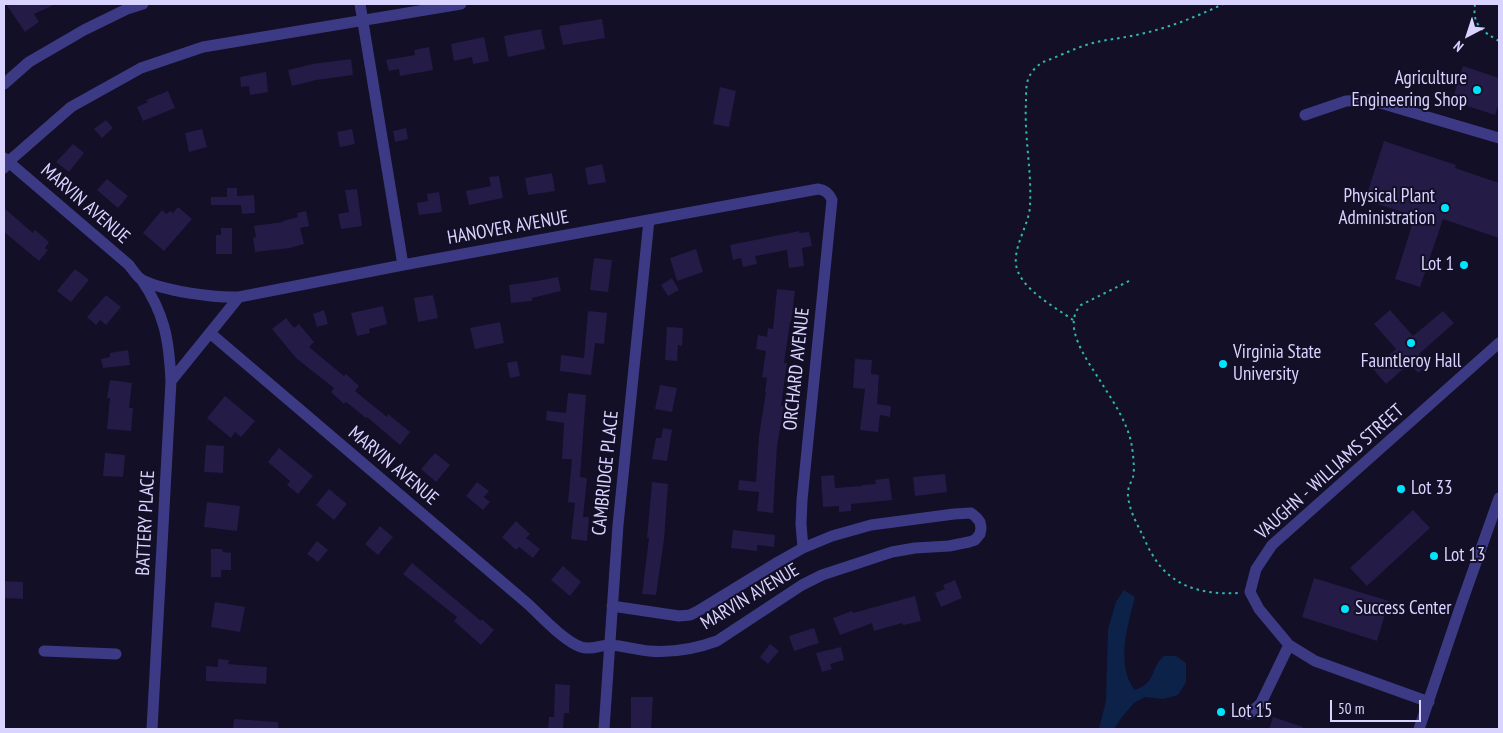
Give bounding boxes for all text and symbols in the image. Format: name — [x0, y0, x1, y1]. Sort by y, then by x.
north arrow — [1443, 10, 1493, 60]
text: N — [1450, 37, 1467, 56]
place label: Agriculture Engineering Shop — [1351, 68, 1467, 112]
marker: Agriculture Engineering Shop — [1471, 84, 1483, 96]
street label: MARVIN AVENUE — [36, 159, 134, 249]
place label: Physical Plant Administration — [1338, 186, 1435, 230]
marker: Physical Plant Administration — [1439, 202, 1451, 214]
street label: HANOVER AVENUE — [445, 206, 571, 250]
place label: Lot 1 — [1421, 254, 1454, 276]
marker: Lot 1 — [1458, 259, 1470, 271]
street label: ORCHARD AVENUE — [779, 306, 815, 432]
marker: Fauntleroy Hall — [1405, 337, 1417, 349]
place label: Virginia State University — [1233, 342, 1321, 386]
place label: Fauntleroy Hall — [1361, 351, 1461, 373]
marker: Virginia State University — [1217, 358, 1229, 370]
street label: VAUGHN - WILLIAMS STREET — [1251, 399, 1409, 545]
street label: CAMBRIDGE PLACE — [588, 409, 624, 537]
street label: MARVIN AVENUE — [343, 422, 443, 510]
street label: BATTERY PLACE — [132, 470, 160, 576]
place label: Lot 33 — [1411, 478, 1453, 500]
marker: Lot 33 — [1395, 483, 1407, 495]
place label: Lot 13 — [1444, 545, 1486, 567]
marker: Lot 13 — [1428, 550, 1440, 562]
street label: MARVIN AVENUE — [697, 559, 803, 635]
place label: Success Center — [1355, 598, 1451, 620]
marker: Success Center — [1339, 603, 1351, 615]
scale bar — [1333, 690, 1424, 722]
text: 50 m — [1338, 699, 1364, 718]
place label: Lot 15 — [1231, 701, 1273, 723]
marker: Lot 15 — [1215, 706, 1227, 718]

